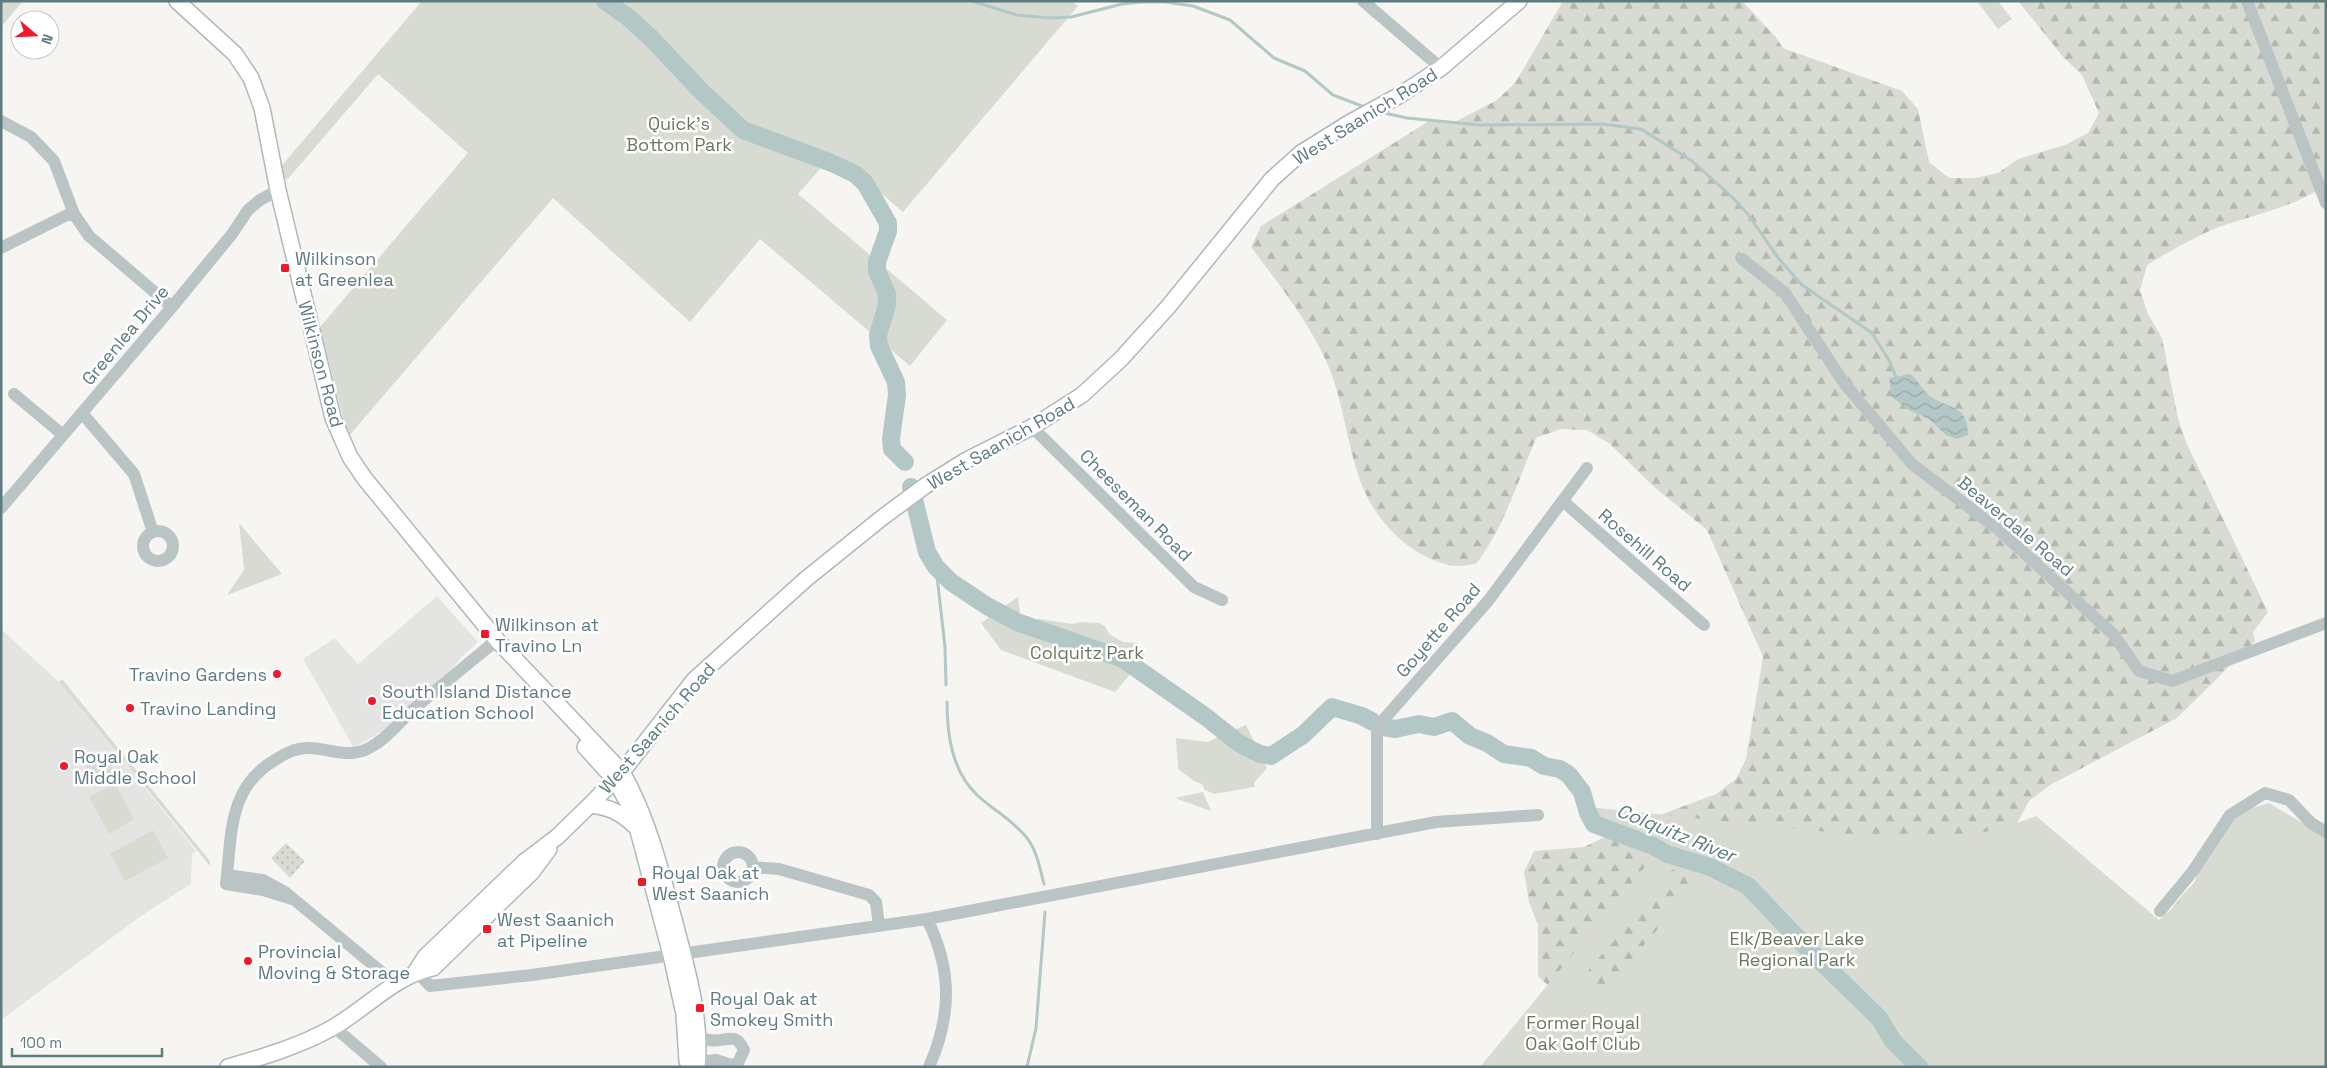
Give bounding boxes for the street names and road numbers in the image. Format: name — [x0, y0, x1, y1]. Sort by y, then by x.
street label: West Saanich Road — [1288, 62, 1442, 170]
street label: Greenlea Drive — [76, 280, 174, 390]
street label: Wilkinson Road — [293, 298, 349, 430]
street label: West Saanich Road — [923, 392, 1079, 494]
street label: Cheeseman Road — [1075, 444, 1197, 566]
street label: Beaverdale Road — [1953, 471, 2079, 581]
street label: Rosehill Road — [1594, 503, 1696, 597]
street label: Goyette Road — [1391, 578, 1485, 682]
street label: West Saanich Road — [594, 658, 720, 798]

